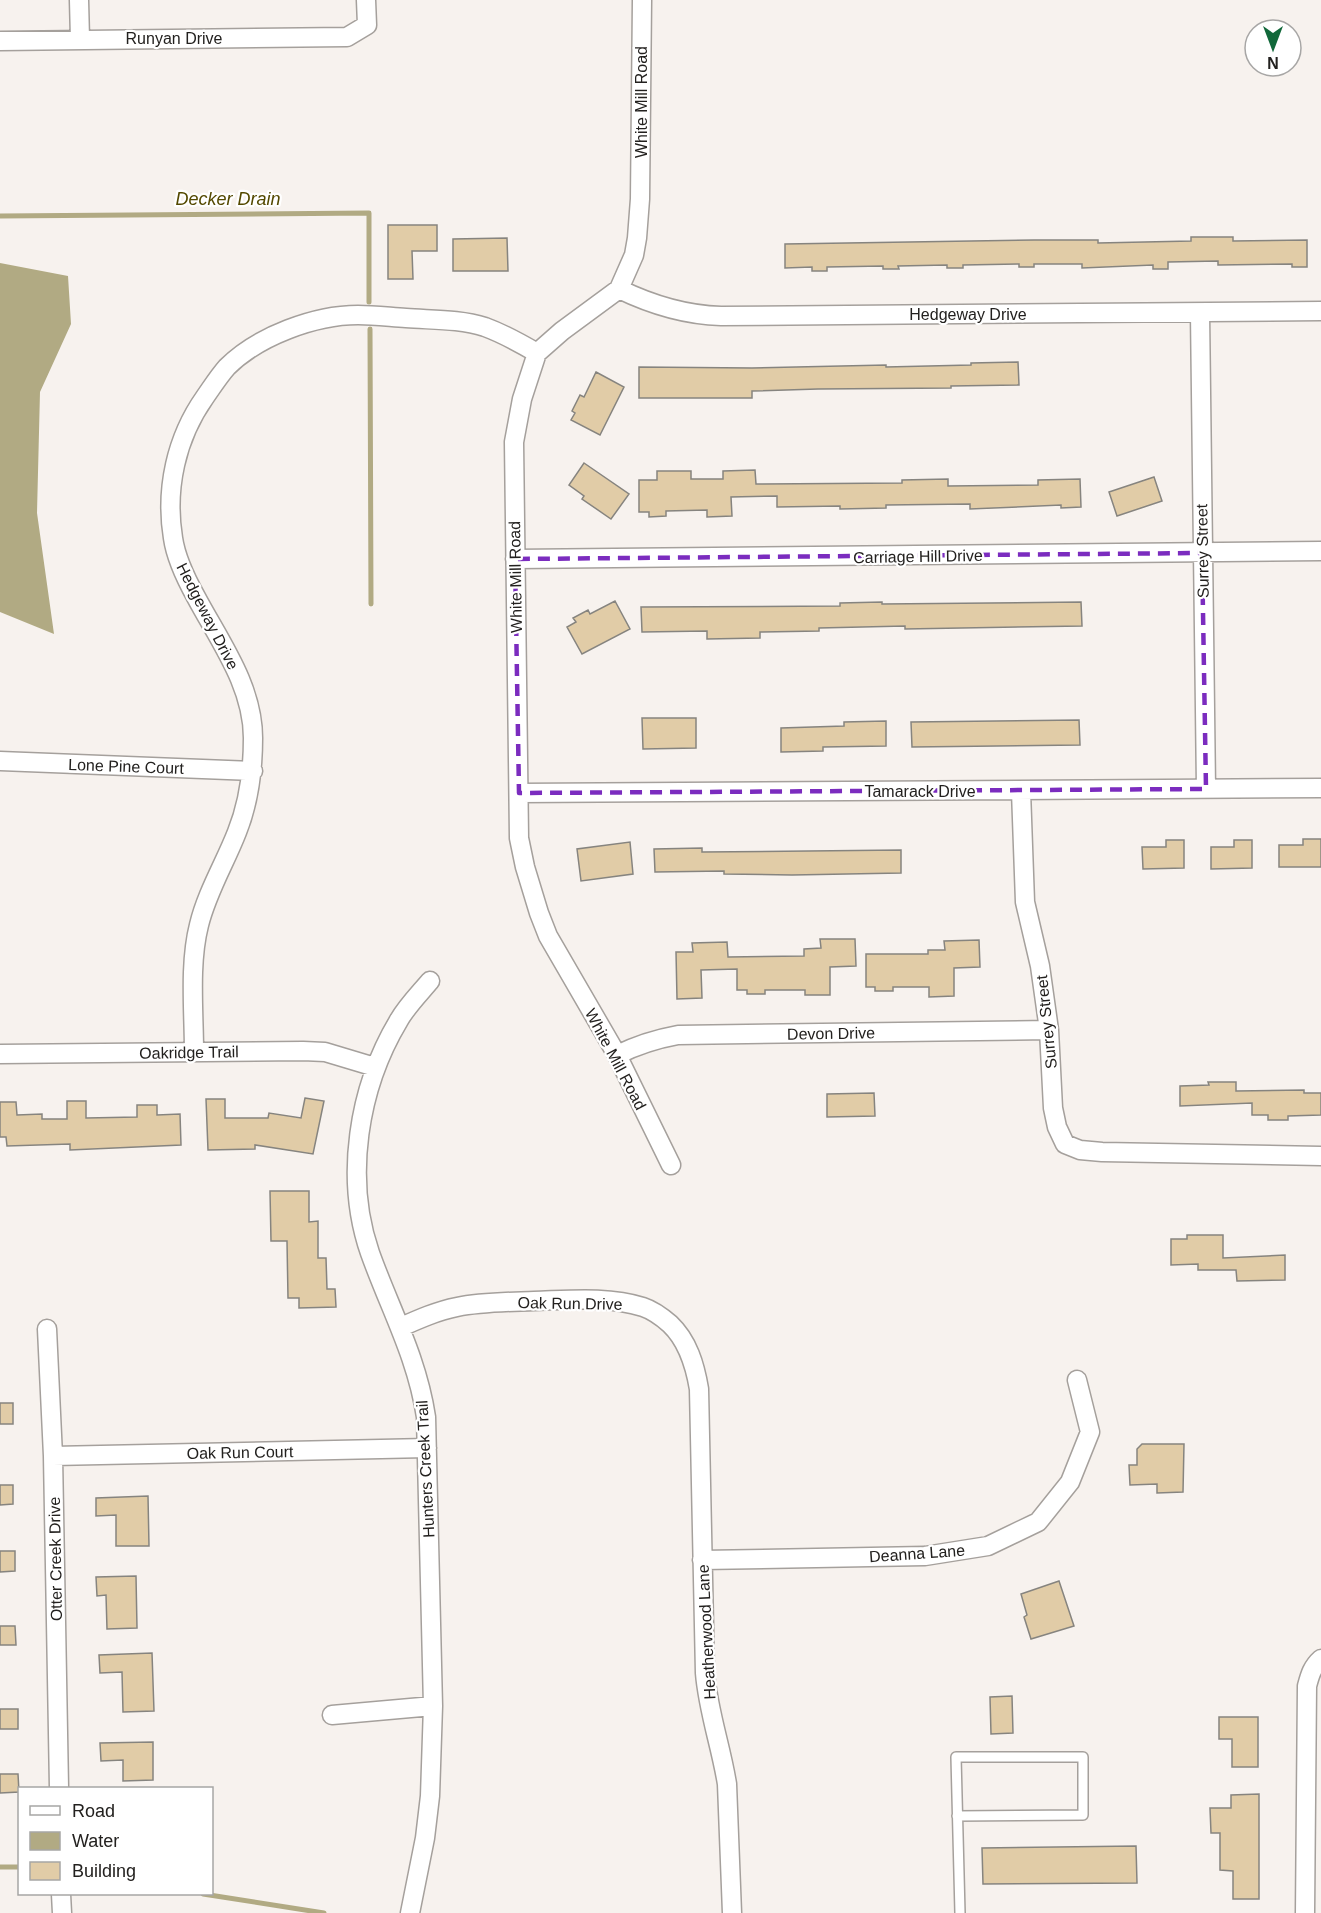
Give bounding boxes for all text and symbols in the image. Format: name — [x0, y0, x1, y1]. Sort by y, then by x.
north arrow — [1243, 18, 1303, 78]
street label: Runyan Drive — [126, 30, 223, 47]
street label: White Mill Road — [633, 46, 650, 158]
text: N — [1267, 54, 1279, 71]
water label: Decker Drain — [175, 189, 281, 209]
street label: Hedgeway Drive — [909, 306, 1027, 323]
street label: Surrey Street — [1193, 503, 1212, 598]
street label: White Mill Road — [506, 521, 525, 633]
street label: Carriage Hill Drive — [853, 547, 983, 566]
street label: Hedgeway Drive — [173, 560, 242, 672]
street label: Lone Pine Court — [68, 756, 185, 777]
street label: Tamarack Drive — [864, 783, 976, 800]
street label: Surrey Street — [1033, 974, 1060, 1070]
street label: White Mill Road — [582, 1006, 649, 1113]
street label: Devon Drive — [787, 1024, 875, 1043]
street label: Oakridge Trail — [139, 1043, 239, 1062]
street label: Oak Run Drive — [517, 1294, 623, 1313]
street label: Hunters Creek Trail — [413, 1400, 438, 1538]
street label: Oak Run Court — [187, 1443, 294, 1462]
street label: Otter Creek Drive — [46, 1497, 65, 1621]
street label: Deanna Lane — [869, 1542, 966, 1565]
street label: Heatherwood Lane — [694, 1564, 719, 1700]
legend — [18, 1787, 213, 1895]
text: Road — [72, 1801, 115, 1821]
text: Water — [72, 1831, 119, 1851]
text: Building — [72, 1861, 136, 1881]

